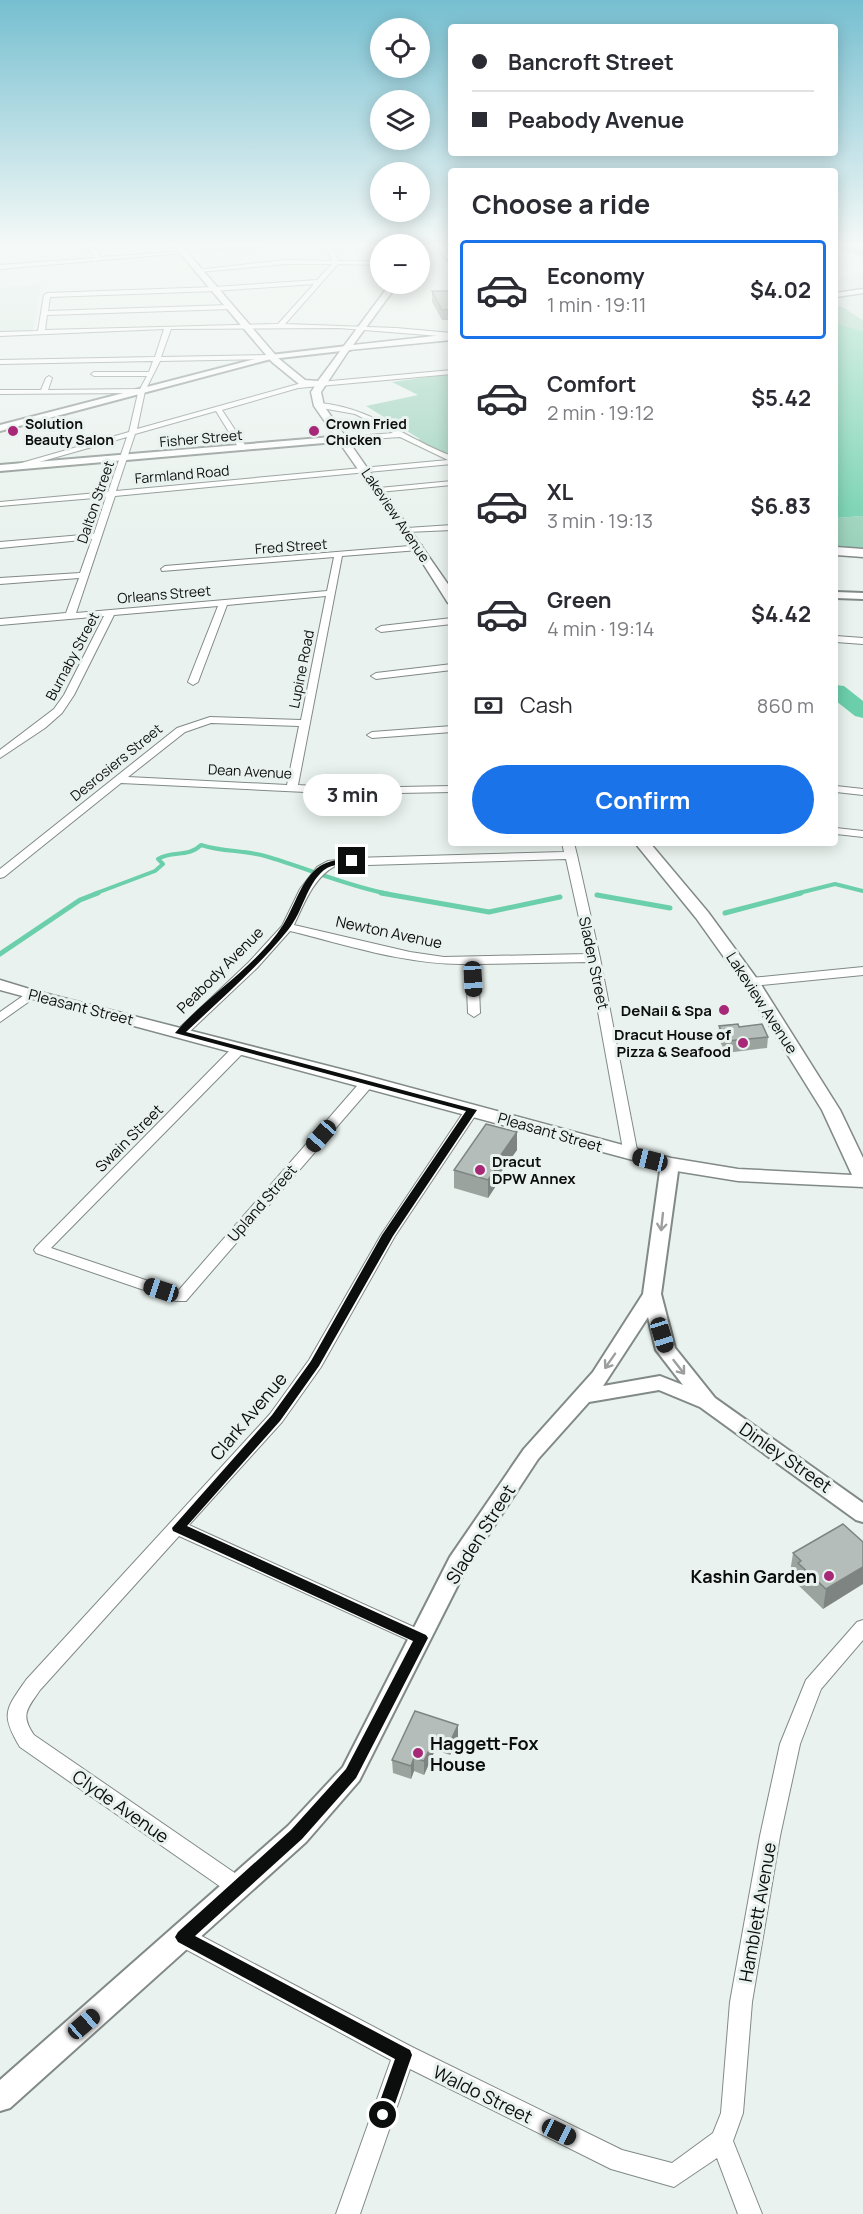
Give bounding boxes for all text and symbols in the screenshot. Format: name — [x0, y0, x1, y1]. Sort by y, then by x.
map controls — [370, 18, 430, 294]
button: locate — [370, 18, 430, 78]
text: Bancroft Street — [508, 47, 674, 77]
button: layers — [370, 90, 430, 150]
text: Peabody Avenue — [508, 105, 684, 135]
button: + — [370, 162, 430, 222]
text: Choose a ride — [472, 185, 650, 222]
button: − — [370, 234, 430, 294]
text: Economy — [547, 261, 645, 291]
icon: car — [475, 263, 529, 317]
text: $4.02 — [750, 275, 811, 305]
text: 1 min · 19:11 — [547, 291, 647, 318]
text: Comfort — [547, 369, 636, 399]
icon: car — [475, 371, 529, 425]
text: $5.42 — [751, 383, 811, 413]
text: 2 min · 19:12 — [547, 399, 654, 426]
place label: Solution Beauty Salon — [25, 414, 114, 449]
place label: Crown Fried Chicken — [326, 414, 407, 449]
marker: Solution Beauty Salon — [6, 424, 20, 438]
marker: Crown Fried Chicken — [307, 424, 321, 438]
street label: Fisher Street — [159, 425, 244, 451]
street label: Dalton Street — [72, 458, 118, 546]
street label: Farmland Road — [134, 460, 230, 488]
street label: Lakeview Avenue — [358, 464, 434, 566]
text: XL — [547, 477, 573, 507]
icon: car — [475, 479, 529, 533]
text: $6.83 — [751, 491, 811, 521]
text: 3 min · 19:13 — [547, 507, 653, 534]
street label: Fred Street — [254, 534, 328, 558]
street label: Orleans Street — [116, 580, 212, 608]
text: Green — [547, 585, 612, 615]
icon: car — [475, 587, 529, 641]
text: $4.42 — [751, 599, 811, 629]
street label: Burnaby Street — [41, 608, 103, 703]
text: 4 min · 19:14 — [547, 615, 655, 642]
street label: Lupine Road — [284, 628, 318, 710]
icon: cash — [472, 689, 505, 722]
text: Cash — [520, 690, 573, 720]
text: 860 m — [757, 692, 814, 719]
street label: Desrosiers Street — [66, 719, 166, 805]
street label: Dean Avenue — [207, 759, 293, 783]
button: Confirm — [472, 765, 814, 834]
callout: 3 min — [302, 774, 401, 816]
text: 3 min — [327, 781, 378, 808]
route end — [338, 847, 365, 874]
street label: Newton Avenue — [334, 910, 444, 954]
street label: Sladen Street — [574, 915, 614, 1011]
street label: Peabody Avenue — [172, 922, 268, 1018]
street label: Lakeview Avenue — [721, 948, 803, 1058]
car — [463, 961, 483, 997]
street label: Pleasant Street — [26, 984, 136, 1030]
place label: DeNail & Spa — [621, 1000, 712, 1021]
marker: DeNail & Spa — [717, 1003, 731, 1017]
place label: Dracut House of Pizza & Seafood — [614, 1024, 731, 1062]
marker: Dracut House of Pizza & Seafood — [736, 1036, 750, 1050]
street label: Swain Street — [90, 1099, 168, 1177]
street label: Pleasant Street — [495, 1107, 605, 1157]
car — [302, 1117, 340, 1155]
car — [630, 1147, 670, 1173]
place label: Dracut DPW Annex — [492, 1151, 576, 1189]
street label: Upland Street — [223, 1160, 301, 1246]
marker: Dracut DPW Annex — [473, 1163, 487, 1177]
one-way arrow — [656, 1212, 667, 1232]
car — [141, 1276, 181, 1304]
car — [648, 1315, 676, 1355]
one-way arrow — [604, 1353, 616, 1369]
one-way arrow — [673, 1358, 686, 1374]
street label: Clark Avenue — [204, 1367, 292, 1465]
street label: Dinley Street — [735, 1416, 837, 1498]
street label: Sladen Street — [440, 1480, 520, 1588]
place label: Kashin Garden — [691, 1564, 817, 1588]
marker: Kashin Garden — [822, 1569, 836, 1583]
place label: Haggett-Fox House — [430, 1731, 538, 1776]
marker: Haggett-Fox House — [411, 1746, 425, 1760]
street label: Clyde Avenue — [68, 1764, 174, 1848]
street label: Hamblett Avenue — [733, 1840, 781, 1984]
car — [65, 2005, 103, 2043]
street label: Waldo Street — [429, 2060, 537, 2128]
route start — [369, 2101, 396, 2128]
car — [539, 2116, 579, 2148]

